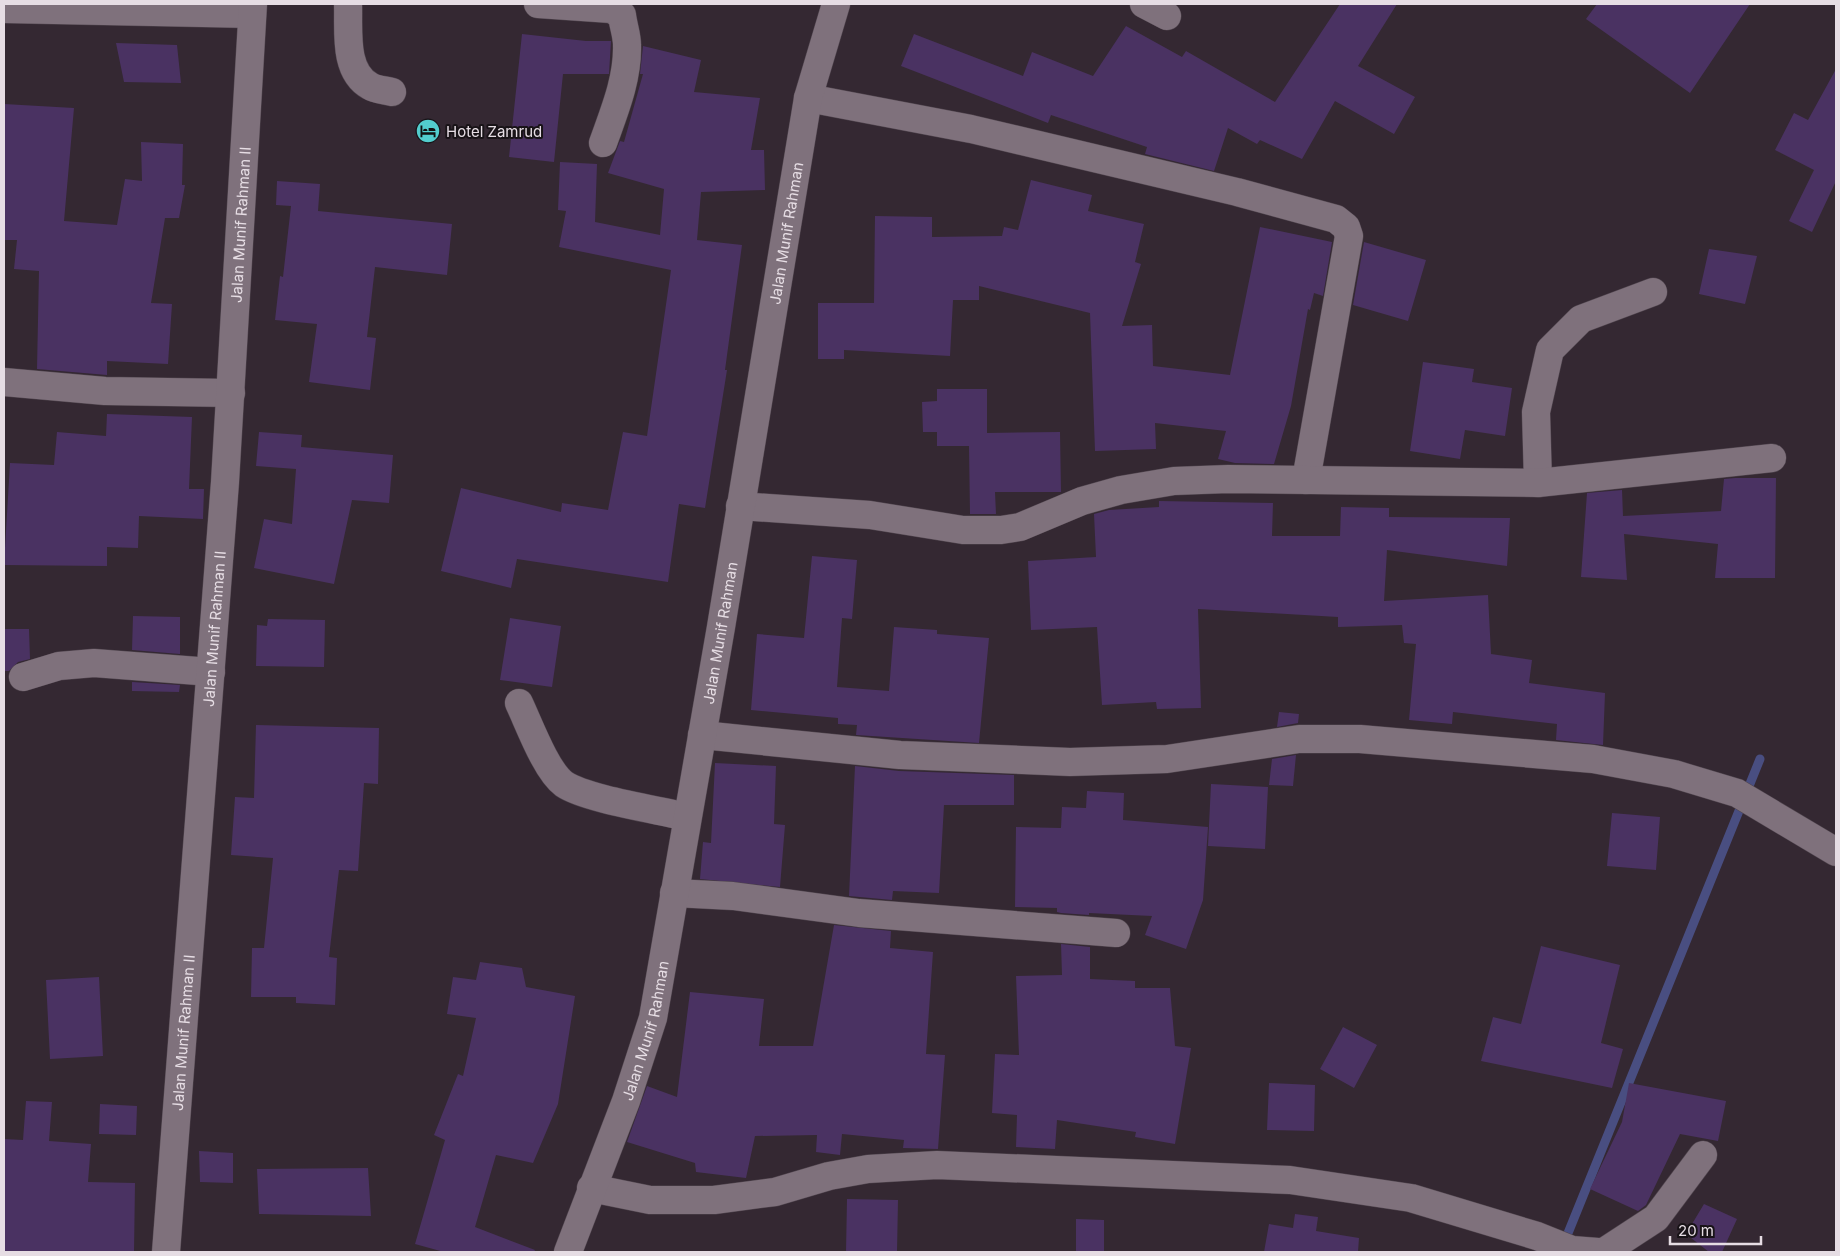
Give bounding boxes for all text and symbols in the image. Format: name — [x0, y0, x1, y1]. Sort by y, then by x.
hotel icon: Hotel Zamrud — [415, 118, 441, 144]
place label: Hotel Zamrud — [446, 122, 542, 141]
street label: Jalan Munif Rahman II — [226, 146, 254, 303]
street label: Jalan Munif Rahman — [765, 160, 807, 306]
street label: Jalan Munif Rahman II — [198, 550, 229, 708]
street label: Jalan Munif Rahman — [698, 560, 741, 706]
street label: Jalan Munif Rahman II — [167, 954, 198, 1111]
street label: Jalan Munif Rahman — [617, 959, 672, 1103]
scale bar — [1670, 1214, 1761, 1246]
text: 20 m — [1678, 1221, 1714, 1240]

